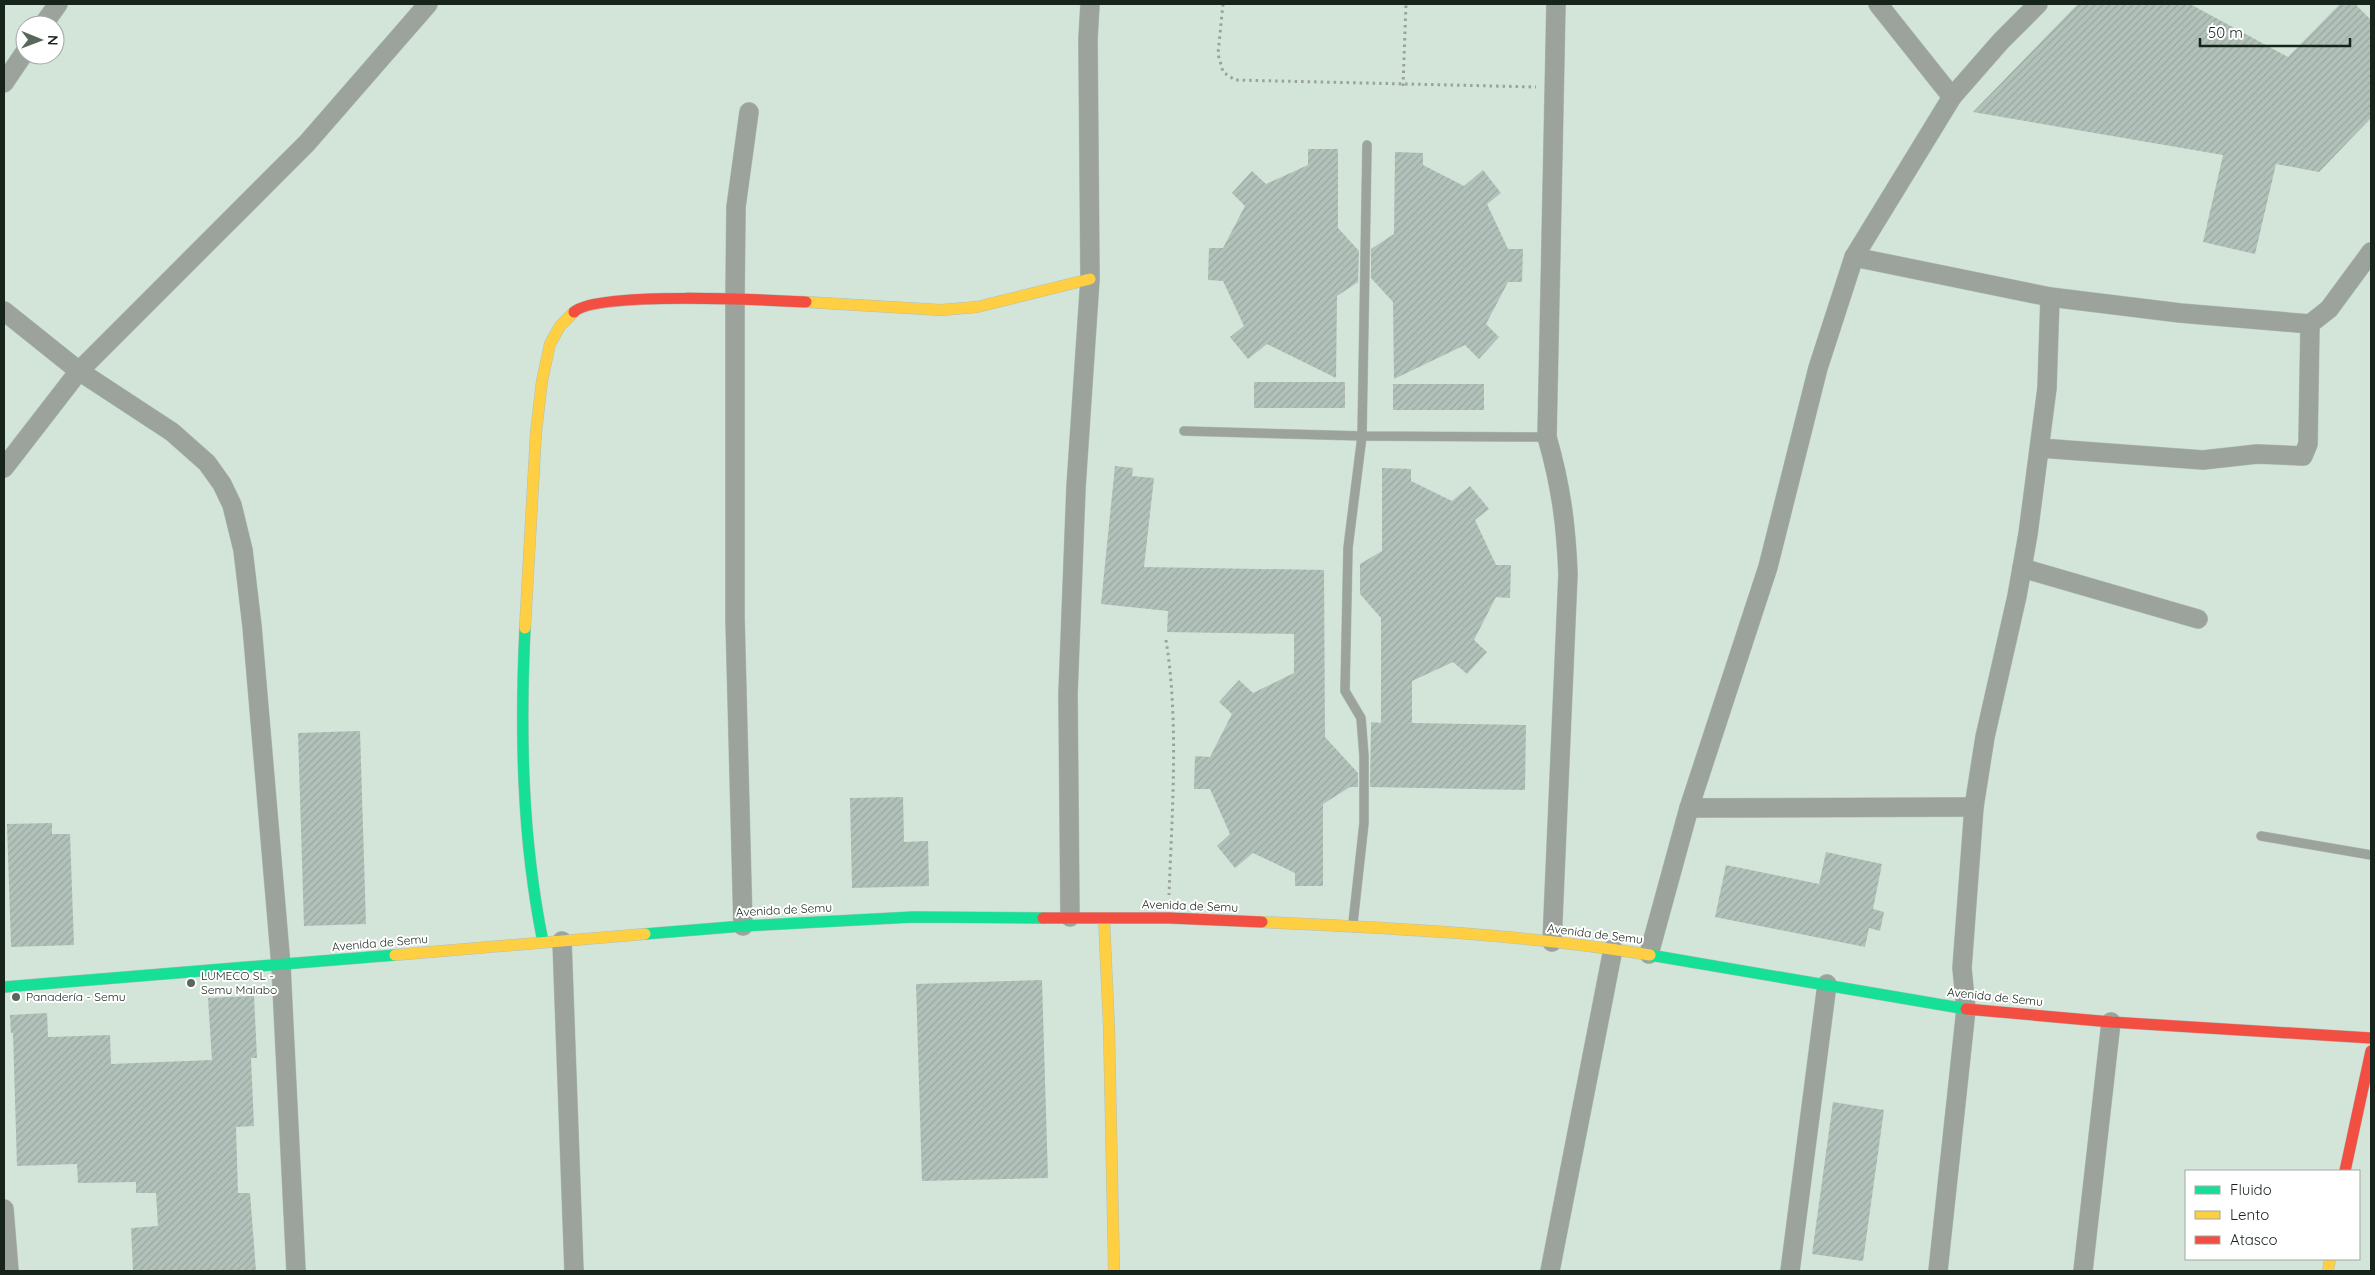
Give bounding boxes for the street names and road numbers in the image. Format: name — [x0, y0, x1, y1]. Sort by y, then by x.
street label: Avenida de Semu — [1142, 896, 1238, 915]
street label: Avenida de Semu — [735, 899, 833, 920]
street label: Avenida de Semu — [1546, 920, 1644, 947]
street label: Avenida de Semu — [331, 931, 429, 954]
street label: Avenida de Semu — [1946, 984, 2044, 1009]

